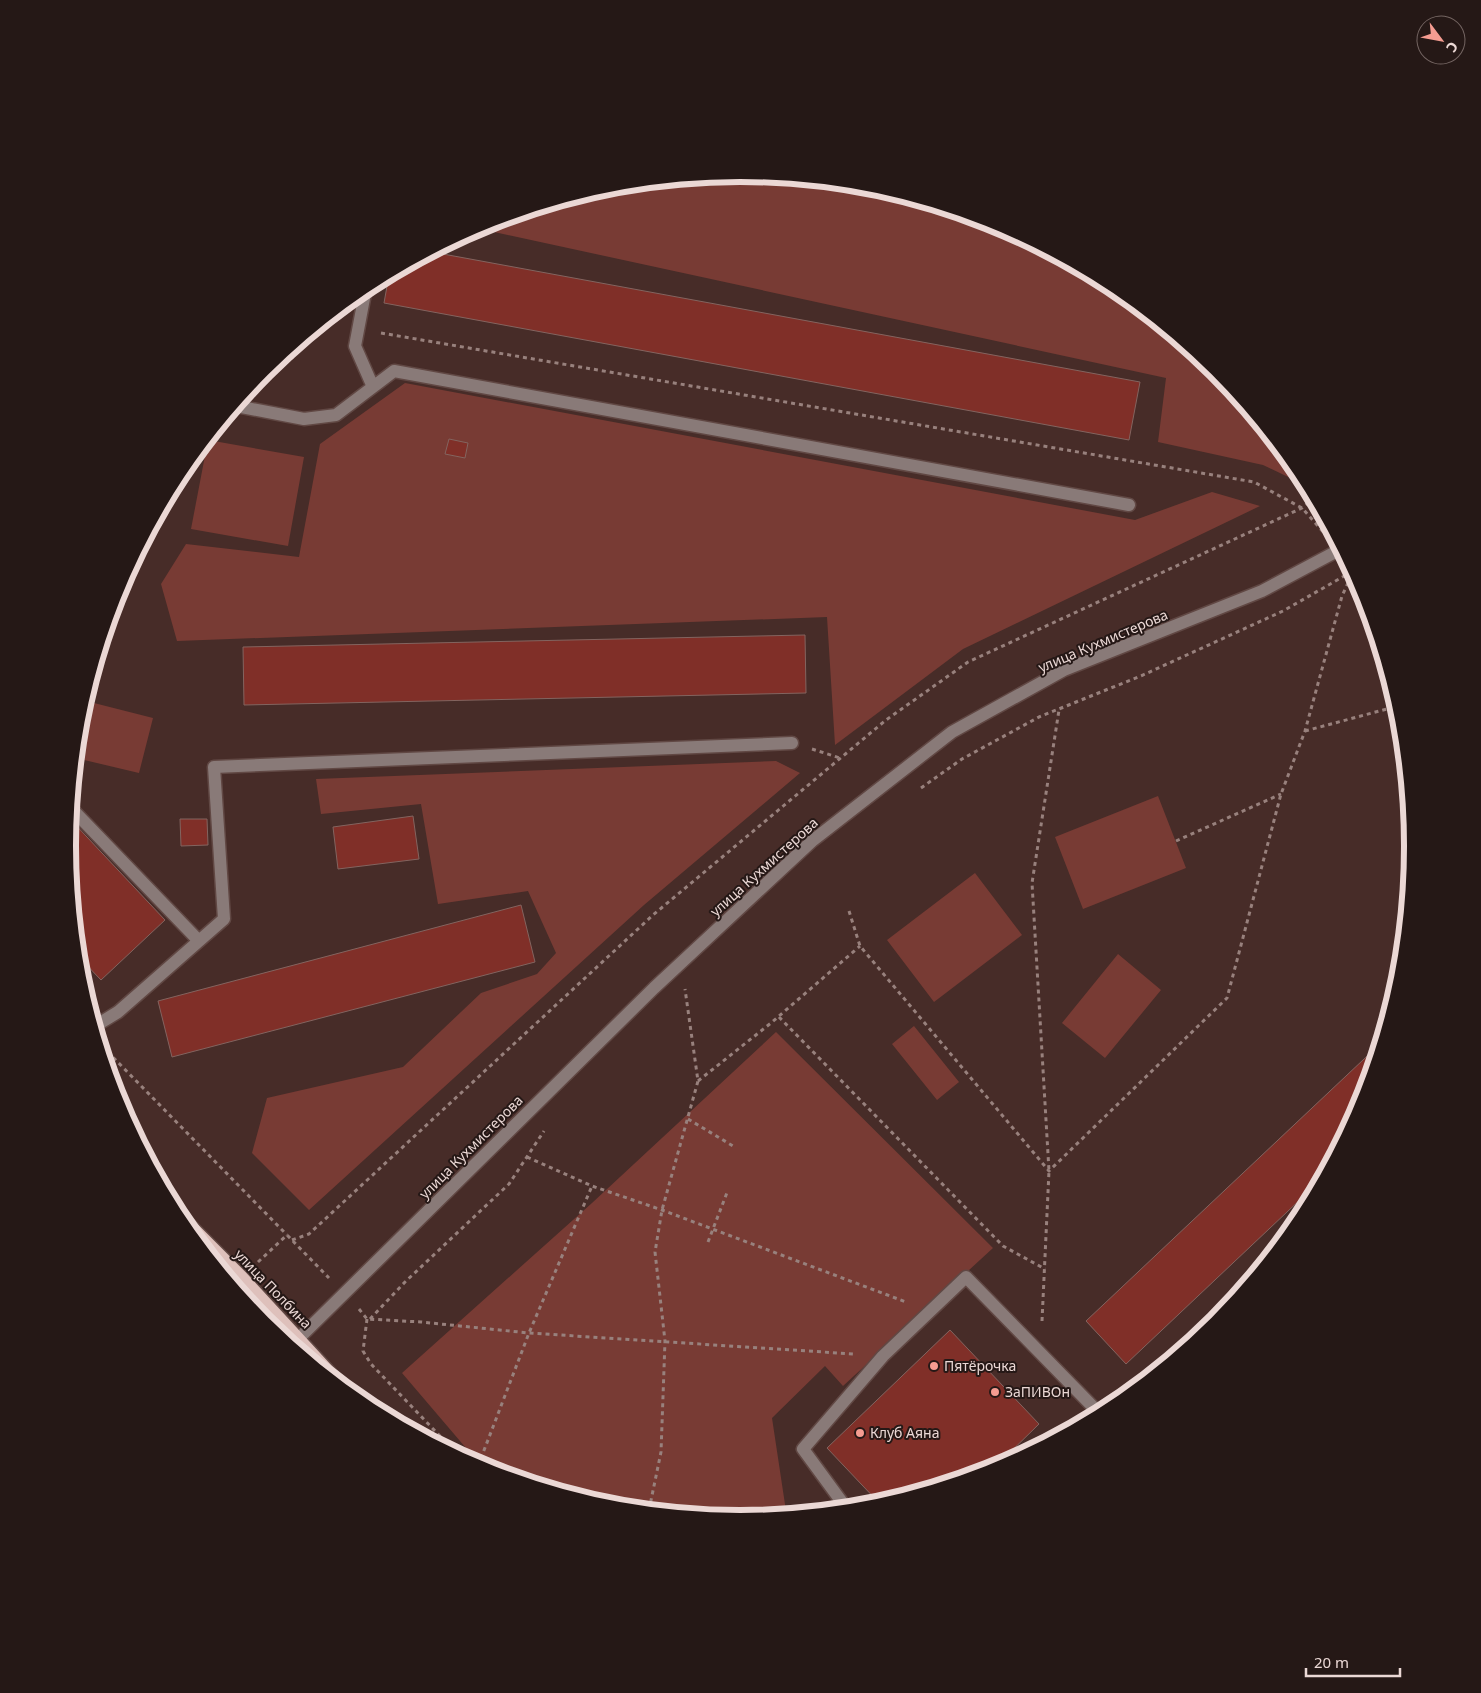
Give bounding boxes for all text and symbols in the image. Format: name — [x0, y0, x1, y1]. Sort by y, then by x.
north arrow — [1416, 15, 1466, 65]
text: С — [1442, 38, 1463, 56]
street label: улица Кухмистерова — [1035, 605, 1171, 676]
street label: улица Кухмистерова — [706, 813, 822, 920]
street label: улица Кухмистерова — [415, 1091, 527, 1203]
street label: улица Полбина — [231, 1245, 316, 1333]
place label: Пятёрочка — [944, 1356, 1016, 1375]
marker: Пятёрочка — [928, 1360, 940, 1372]
place label: ЗаПИВОн — [1005, 1382, 1070, 1401]
marker: ЗаПИВОн — [989, 1386, 1001, 1398]
place label: Клуб Аяна — [870, 1423, 939, 1442]
marker: Клуб Аяна — [854, 1427, 866, 1439]
scale bar — [1306, 1646, 1400, 1678]
text: 20 m — [1314, 1652, 1349, 1672]

